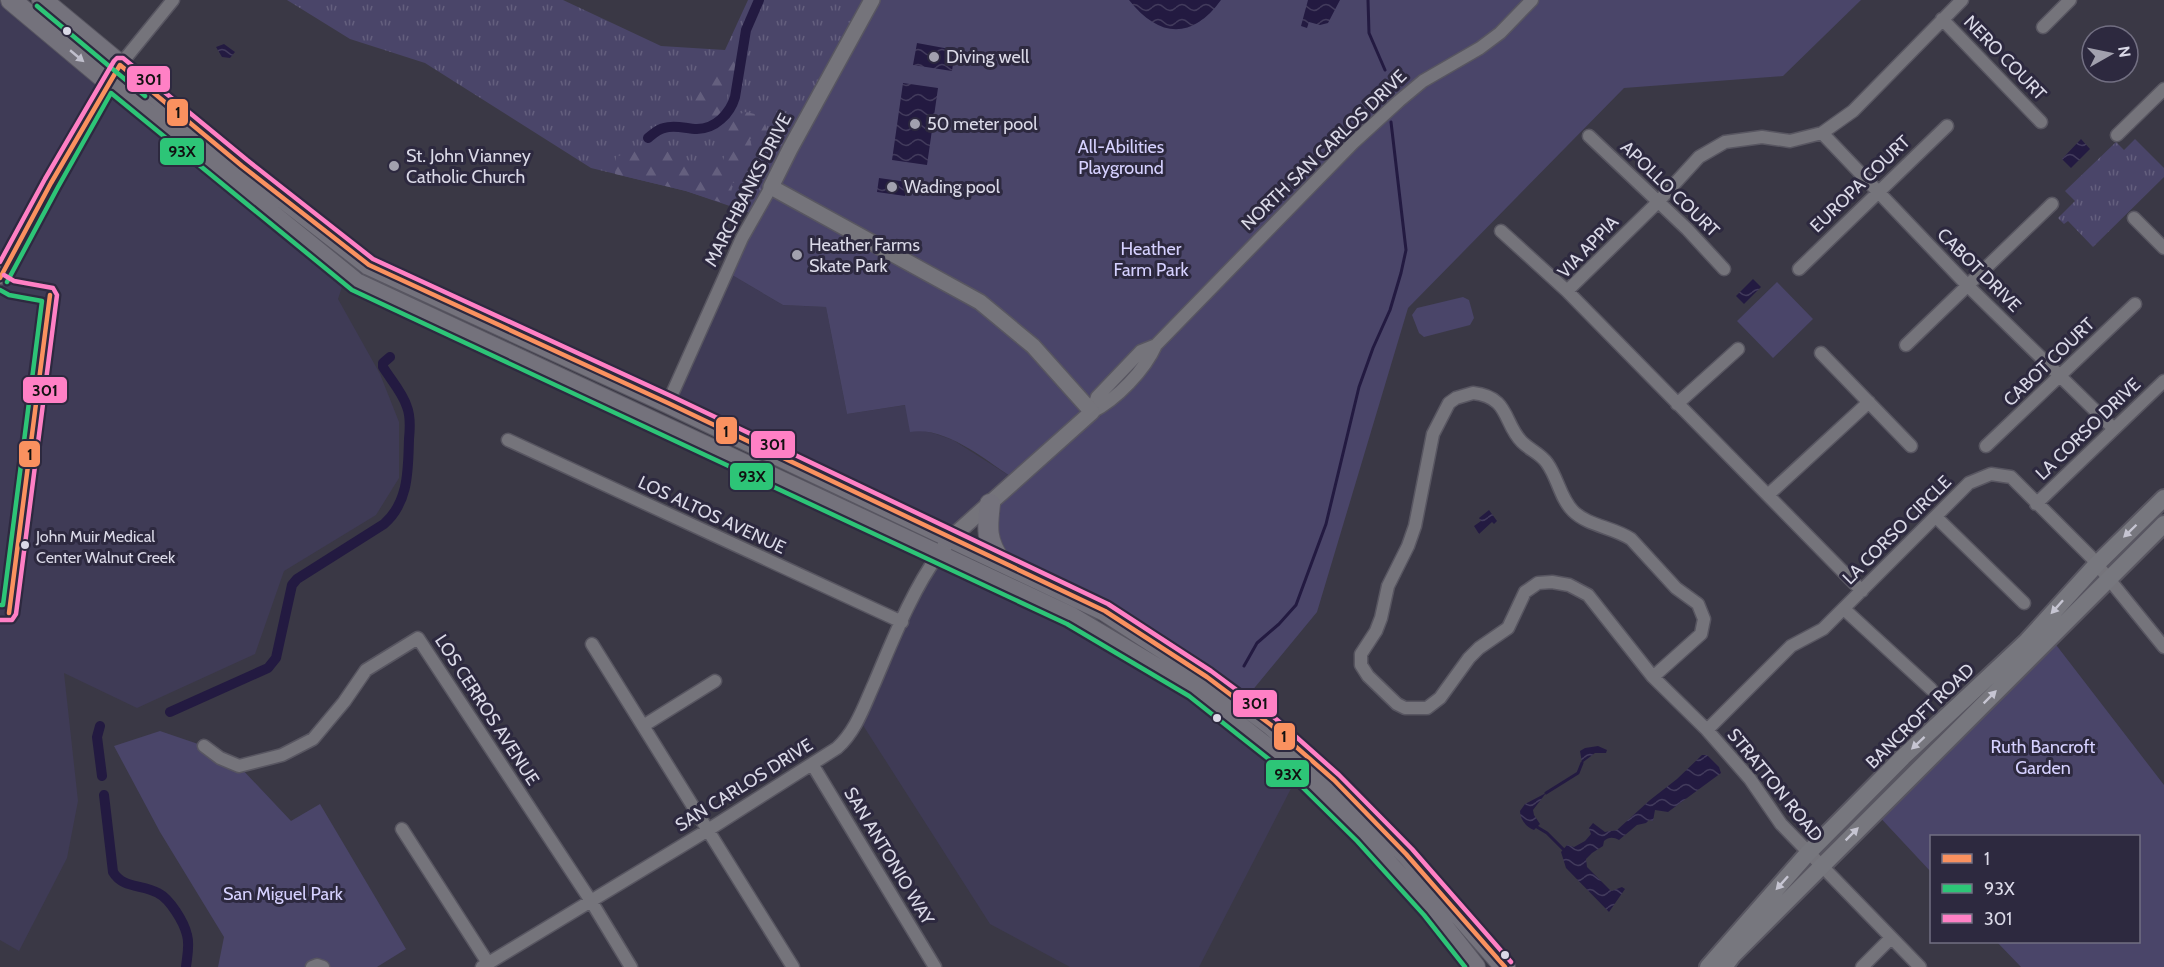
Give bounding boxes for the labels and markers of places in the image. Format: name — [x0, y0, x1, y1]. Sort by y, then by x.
unlabelled marker — [61, 25, 73, 37]
place label: Diving well — [946, 46, 1030, 68]
marker: Diving well — [927, 50, 941, 64]
place label: 50 meter pool — [927, 113, 1038, 135]
marker: 50 meter pool — [908, 117, 922, 131]
place label: St. John Vianney Catholic Church — [406, 145, 531, 188]
marker: St. John Vianney Catholic Church — [387, 159, 401, 173]
place label: Wading pool — [904, 176, 1001, 198]
marker: Wading pool — [885, 180, 899, 194]
place label: Heather Farms Skate Park — [809, 234, 920, 277]
marker: Heather Farms Skate Park — [790, 248, 804, 262]
place label: John Muir Medical Center Walnut Creek — [35, 527, 176, 567]
marker: John Muir Medical Center Walnut Creek — [19, 539, 31, 551]
unlabelled marker — [1211, 712, 1223, 724]
unlabelled marker — [1499, 949, 1511, 961]

